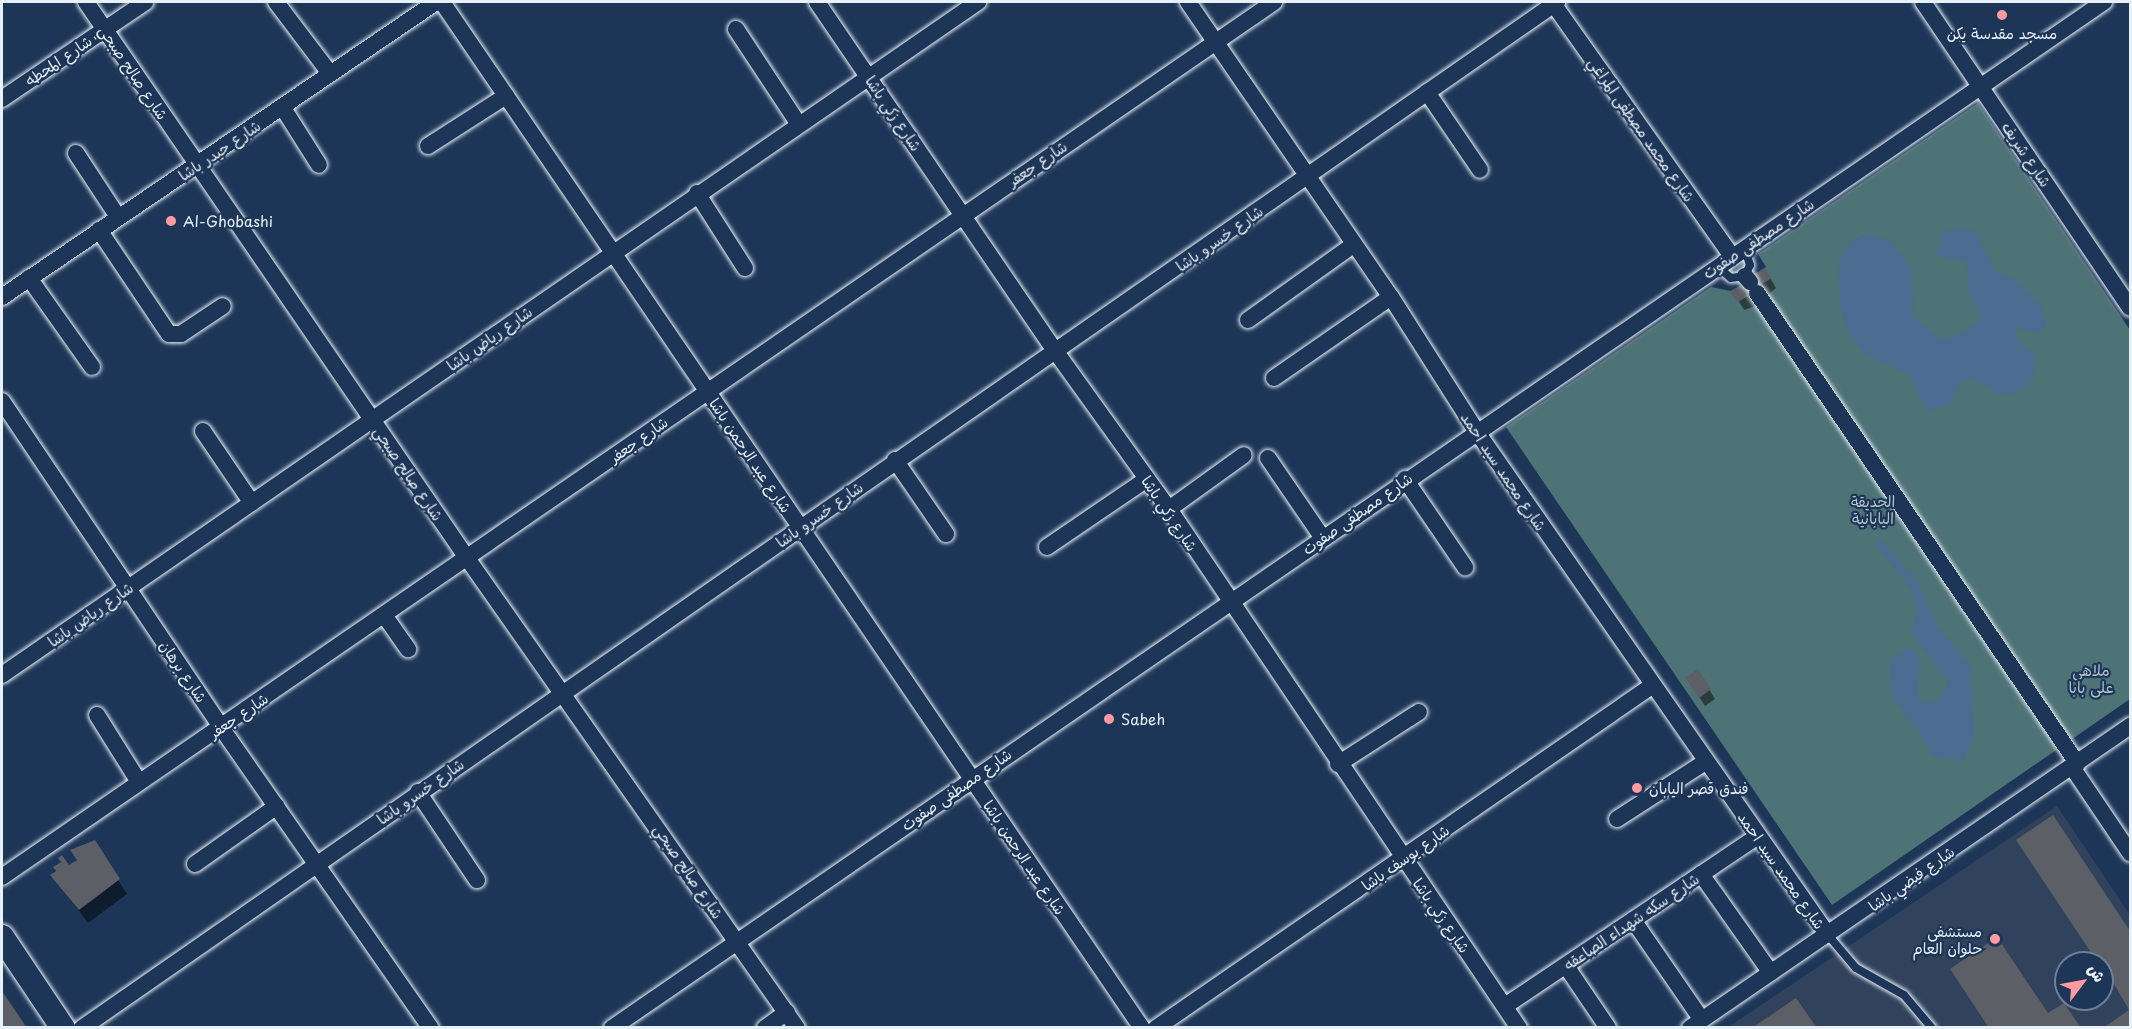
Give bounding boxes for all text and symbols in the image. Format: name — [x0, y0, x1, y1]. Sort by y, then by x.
marker: مسجد مقدسة يكن — [1995, 8, 2009, 22]
street label: شارع صالح صبحي — [96, 21, 172, 123]
place label: مسجد مقدسة يكن — [1947, 24, 2057, 42]
street label: شارع المحطه — [21, 31, 95, 89]
street label: شارع محمد مصطفى المراغي — [1585, 53, 1699, 205]
street label: شارع زكي باشا — [862, 72, 926, 154]
street label: شارع حيدر باشا — [175, 116, 263, 184]
street label: شارع شريف — [1999, 118, 2055, 190]
street label: شارع جعفر — [1004, 137, 1070, 189]
street label: شارع مصطفى صفوت — [1699, 194, 1817, 282]
street label: شارع خسرو باشا — [1172, 201, 1266, 275]
place label: Al-Ghobashi — [183, 212, 273, 230]
marker: Al-Ghobashi — [164, 214, 178, 228]
street label: شارع رياض باشا — [443, 302, 535, 374]
street label: شارع عبد الرحمن باشا — [706, 394, 796, 516]
street label: شارع محمد سيد احمد — [1458, 408, 1550, 534]
street label: شارع جعفر — [605, 412, 671, 466]
street label: شارع صالح صبحي — [371, 422, 447, 524]
street label: شارع مصطفى صفوت — [1299, 468, 1415, 558]
street label: شارع زكي باشا — [1138, 472, 1202, 554]
street label: شارع خسرو باشا — [772, 477, 866, 551]
park label: الحديقة اليابانية — [1851, 491, 1895, 526]
street label: شارع رياض باشا — [44, 578, 136, 650]
street label: شارع برهان — [157, 637, 211, 705]
park label: ملاهى على بابا — [2068, 660, 2114, 695]
street label: شارع جعفر — [205, 689, 271, 741]
place label: Sabeh — [1121, 710, 1165, 728]
marker: Sabeh — [1102, 712, 1116, 726]
street label: شارع مصطفى صفوت — [898, 744, 1014, 834]
street label: شارع خسرو باشا — [373, 754, 467, 828]
place label: فندق قصر اليابان — [1649, 779, 1748, 797]
marker: فندق قصر اليابان — [1630, 781, 1644, 795]
street label: شارع عبد الرحمن باشا — [980, 796, 1070, 918]
street label: شارع محمد سيد احمد — [1735, 808, 1829, 932]
street label: شارع صالح صبحي — [651, 820, 727, 922]
street label: شارع يوسف باشا — [1358, 820, 1452, 894]
street label: شارع فيضي باشا — [1865, 842, 1957, 914]
street label: شارع سكه شهداء الصاعقه — [1560, 869, 1702, 973]
street label: شارع زكي باشا — [1410, 874, 1474, 956]
place label: مستشفى حلوان العام — [1912, 921, 1982, 956]
marker: مستشفى حلوان العام — [1986, 930, 2004, 948]
north arrow — [2054, 951, 2114, 1011]
text: ش — [2083, 959, 2112, 986]

